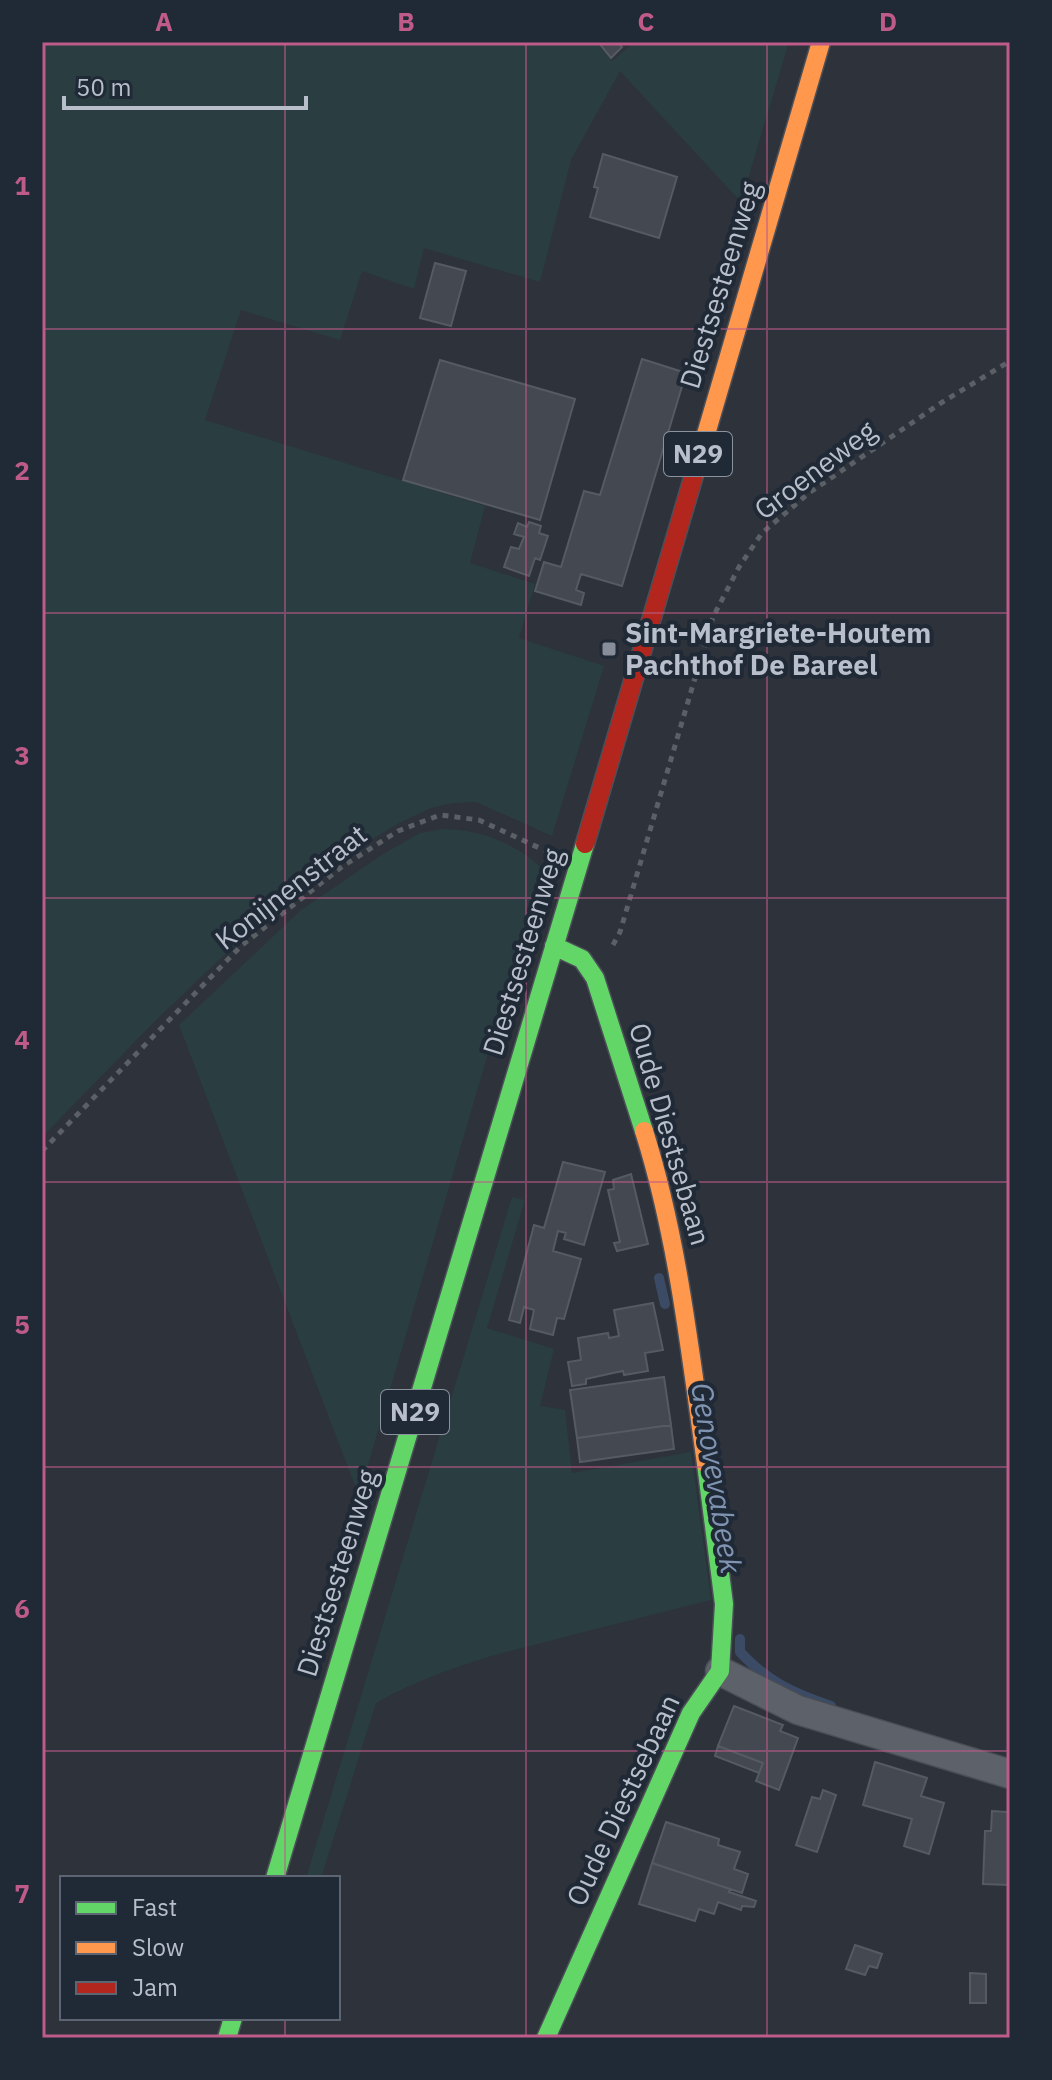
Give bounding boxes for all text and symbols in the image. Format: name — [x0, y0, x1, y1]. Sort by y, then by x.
text: A — [155, 4, 173, 38]
text: B — [397, 4, 415, 38]
text: C — [638, 4, 655, 38]
text: D — [879, 4, 897, 38]
scale bar — [64, 60, 306, 110]
text: 50 m — [76, 71, 131, 103]
text: 1 — [14, 168, 30, 202]
street label: Diestsesteenweg — [670, 177, 769, 393]
street label: Groeneweg — [746, 412, 883, 527]
road number: N29 — [664, 432, 732, 476]
text: 2 — [14, 453, 30, 487]
place label: Sint-Margriete-Houtem Pachthof De Bareel — [625, 614, 931, 683]
marker: Sint-Margriete-Houtem Pachthof De Bareel — [600, 640, 618, 658]
text: 3 — [14, 738, 30, 772]
street label: Konijnenstraat — [207, 816, 374, 958]
street label: Diestsesteenweg — [473, 844, 572, 1060]
street label: Oude Diestsebaan — [621, 1018, 720, 1249]
text: 4 — [14, 1022, 30, 1056]
text: 5 — [14, 1307, 30, 1341]
water label: Genovevabeek — [683, 1380, 752, 1576]
road number: N29 — [381, 1390, 449, 1434]
street label: Diestsesteenweg — [287, 1465, 386, 1681]
text: 6 — [14, 1591, 30, 1625]
street label: Oude Diestsebaan — [557, 1688, 688, 1912]
text: 7 — [14, 1876, 30, 1910]
legend — [60, 1876, 340, 2020]
text: Fast — [132, 1891, 177, 1923]
text: Slow — [132, 1931, 184, 1963]
text: Jam — [132, 1971, 178, 2003]

